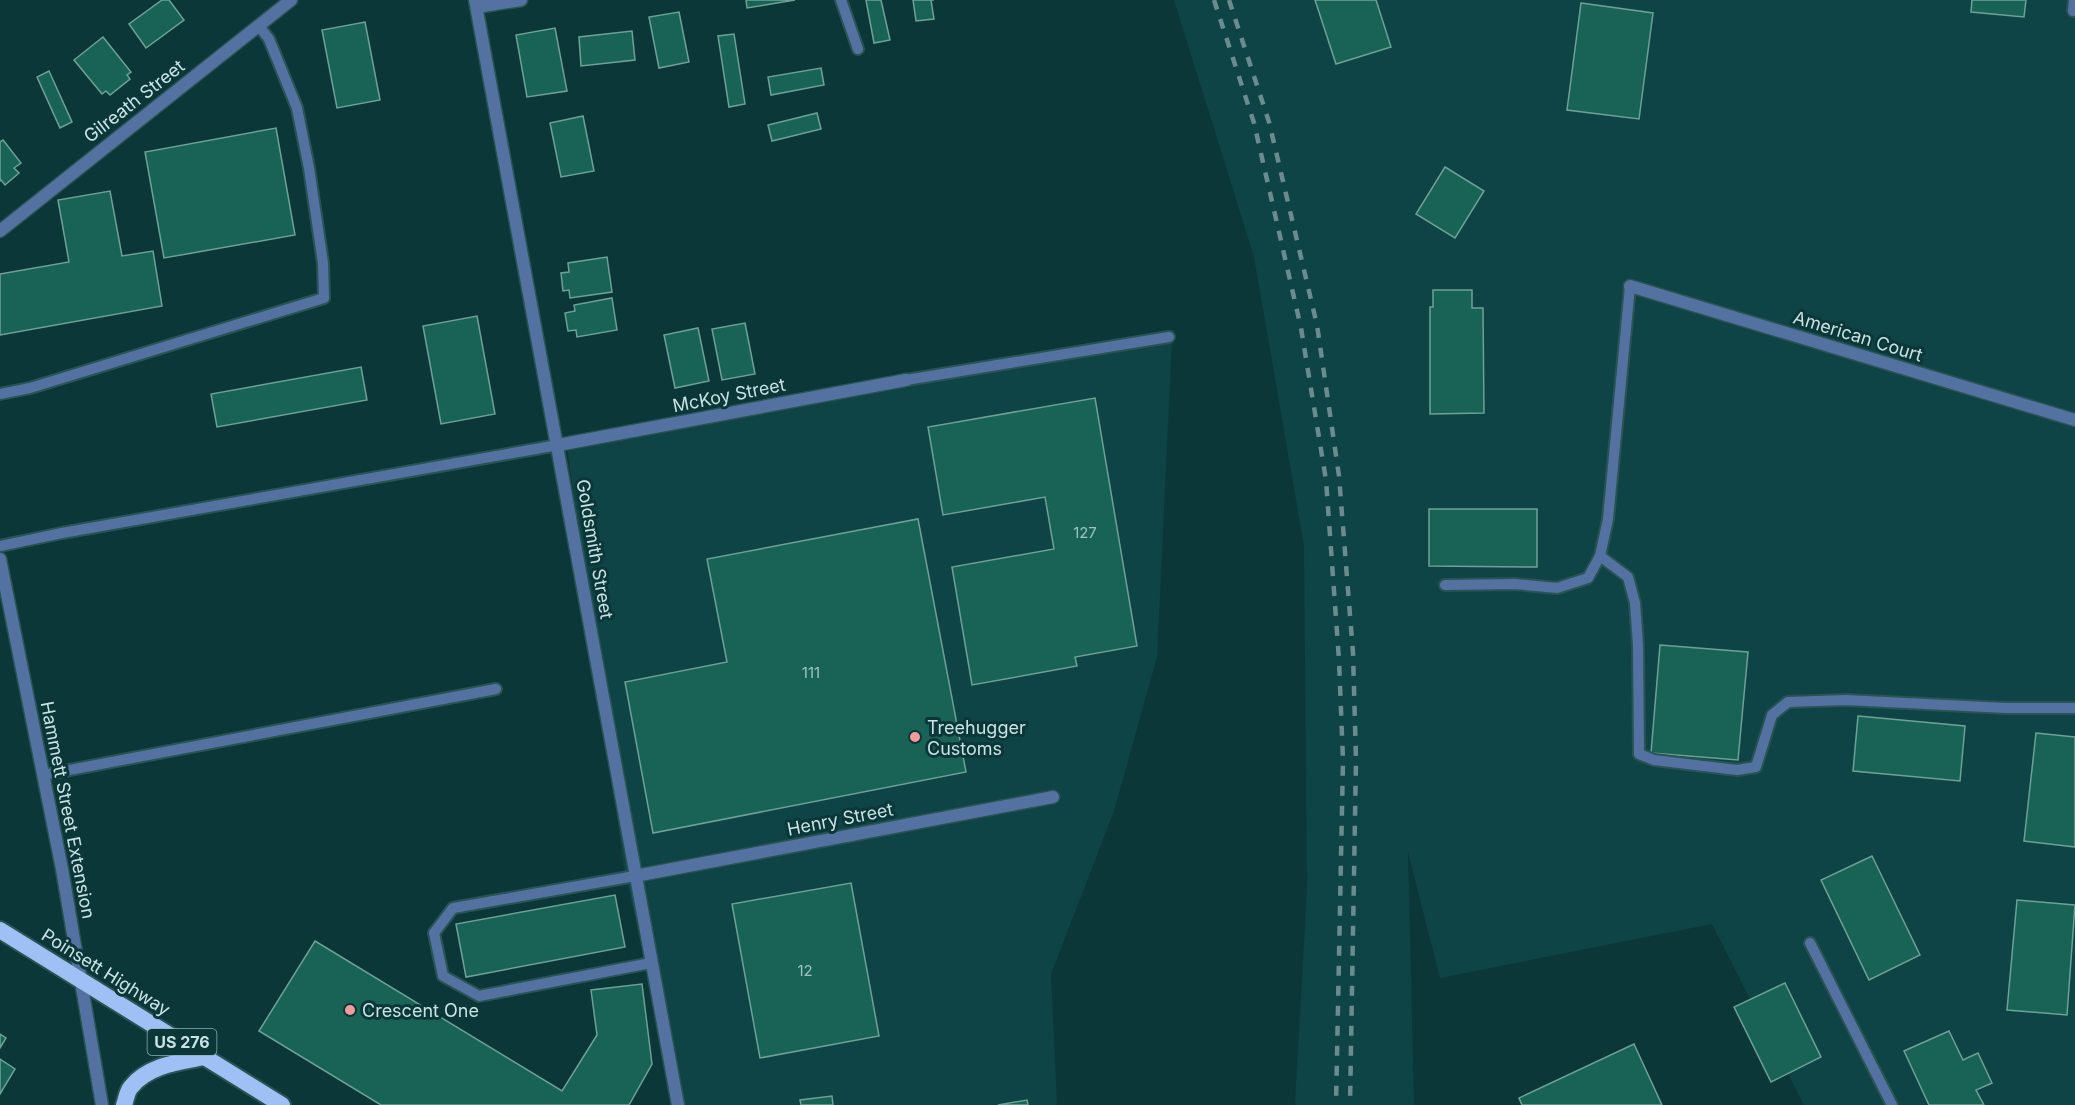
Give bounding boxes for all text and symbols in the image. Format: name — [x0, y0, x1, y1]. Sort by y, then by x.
street label: Gilreath Street — [80, 55, 189, 147]
street label: American Court — [1791, 306, 1925, 366]
street label: McKoy Street — [671, 374, 787, 416]
street label: Goldsmith Street — [572, 477, 618, 621]
house number: 127 — [1073, 523, 1097, 542]
house number: 111 — [802, 663, 820, 682]
street label: Hammett Street Extension — [37, 700, 99, 920]
place label: Treehugger Customs — [927, 717, 1026, 759]
marker: Treehugger Customs — [908, 730, 922, 744]
street label: Henry Street — [785, 798, 895, 840]
street label: Poinsett Highway — [38, 924, 174, 1020]
house number: 12 — [797, 961, 813, 980]
place label: Crescent One — [362, 1000, 479, 1021]
marker: Crescent One — [343, 1003, 357, 1017]
road number: US 276 — [148, 1029, 216, 1055]

